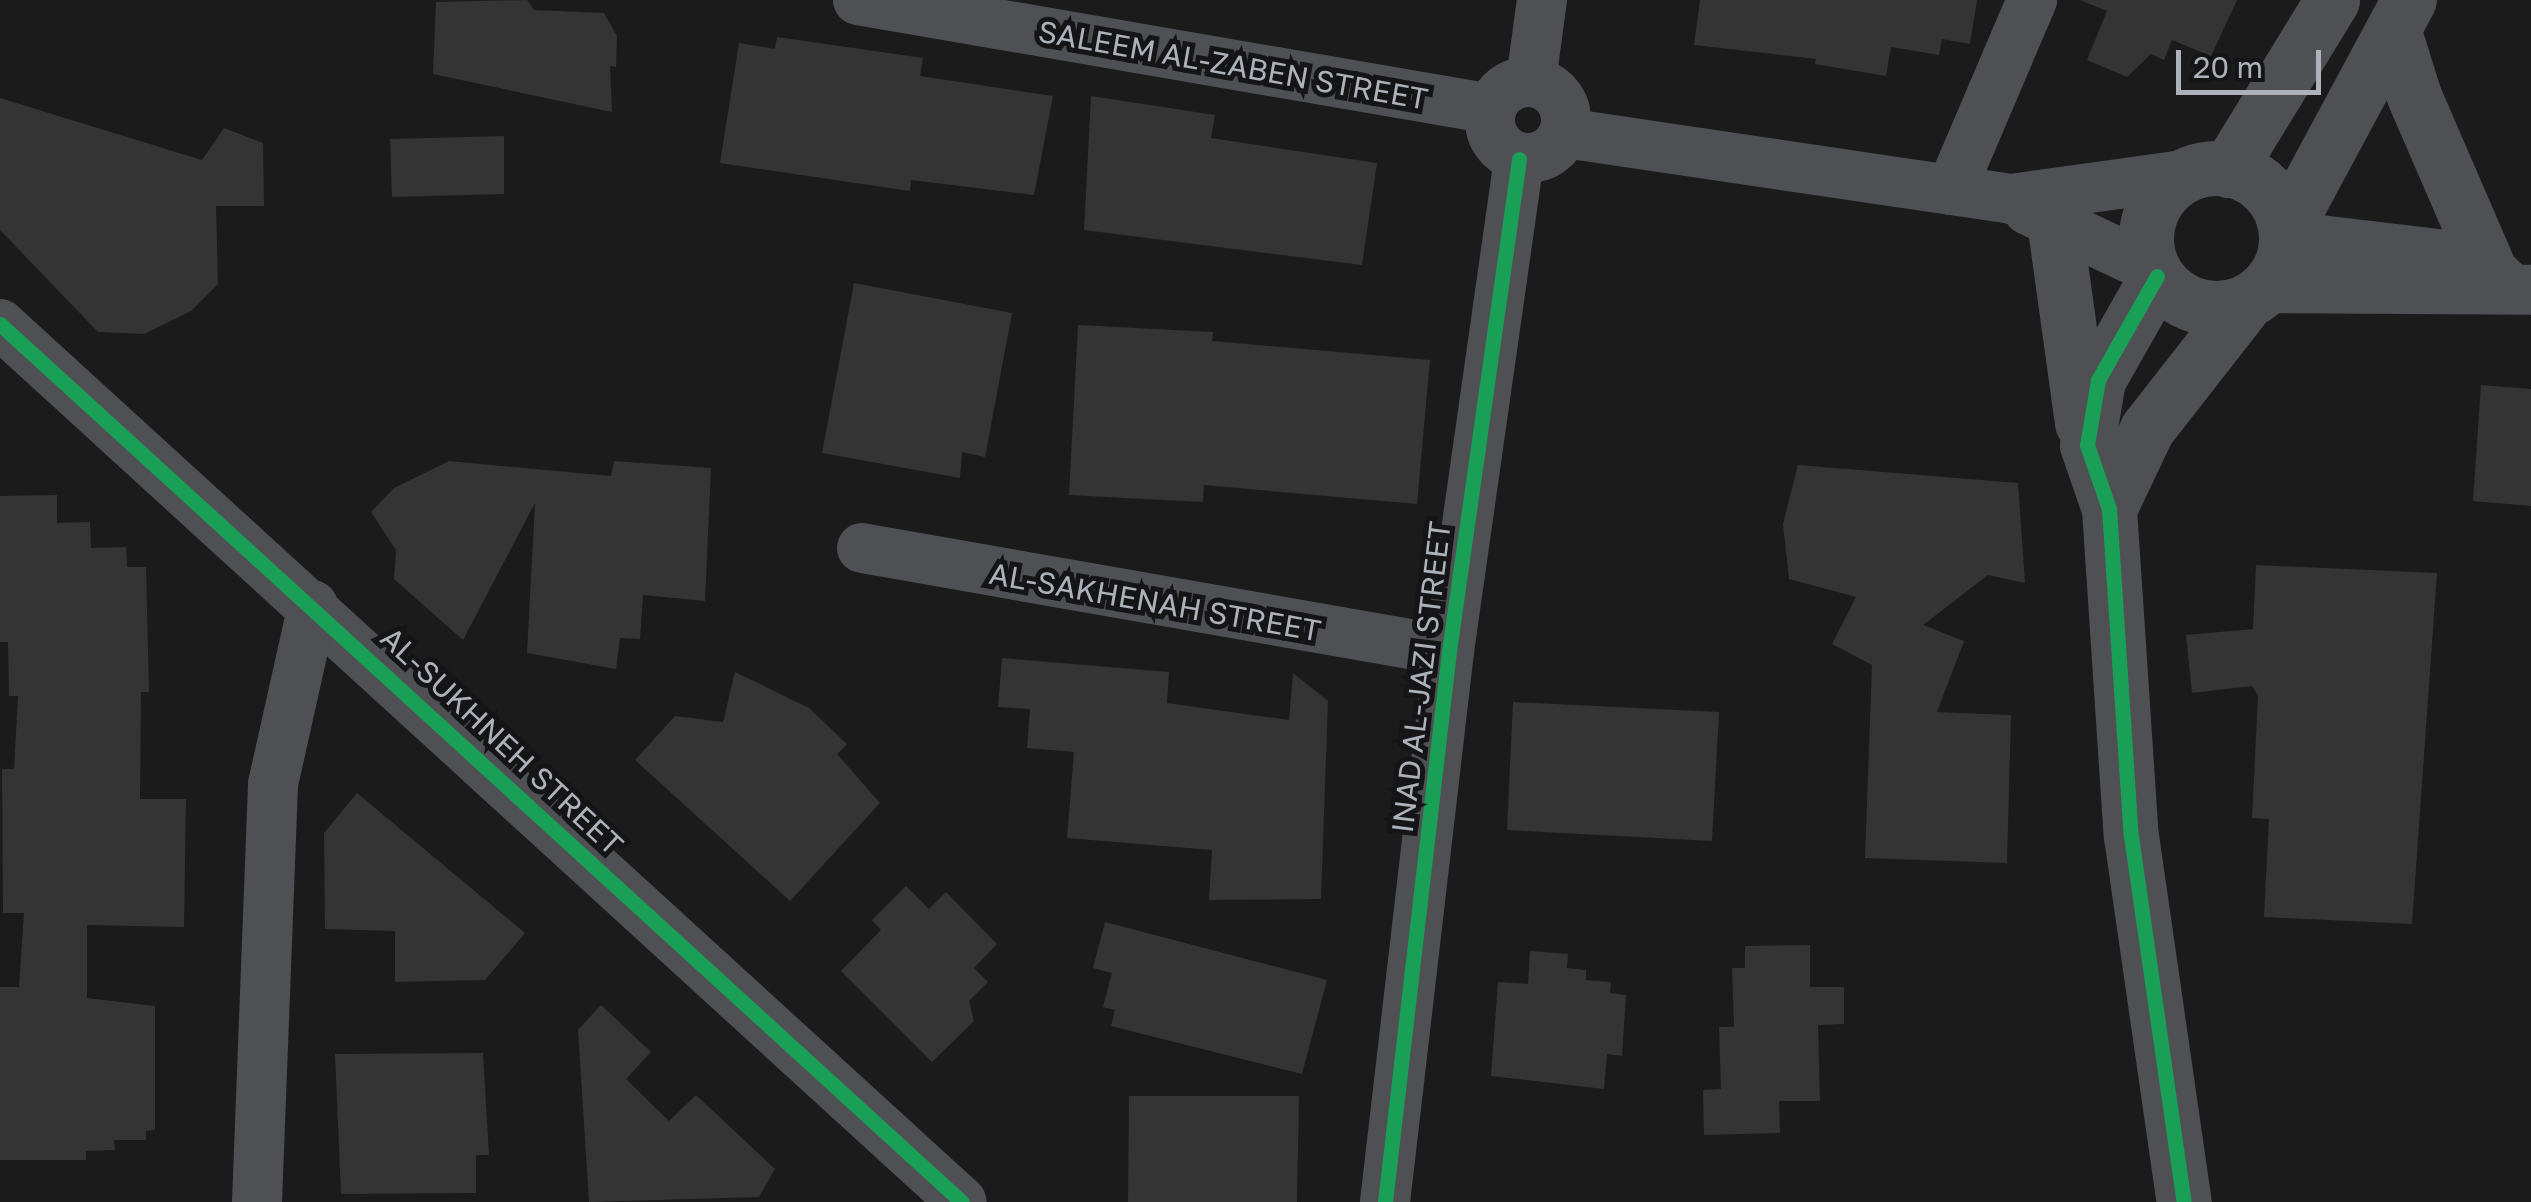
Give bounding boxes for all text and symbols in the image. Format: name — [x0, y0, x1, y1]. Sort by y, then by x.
street label: SALEEM AL-ZABEN STREET — [1035, 13, 1431, 117]
scale bar — [2181, 30, 2326, 92]
text: 20 m — [2193, 49, 2263, 85]
street label: INAD AL-JAZI STREET — [1384, 519, 1458, 835]
street label: AL-SAKHENAH STREET — [986, 555, 1324, 649]
street label: AL-SUKHNEH STREET — [373, 619, 631, 863]

